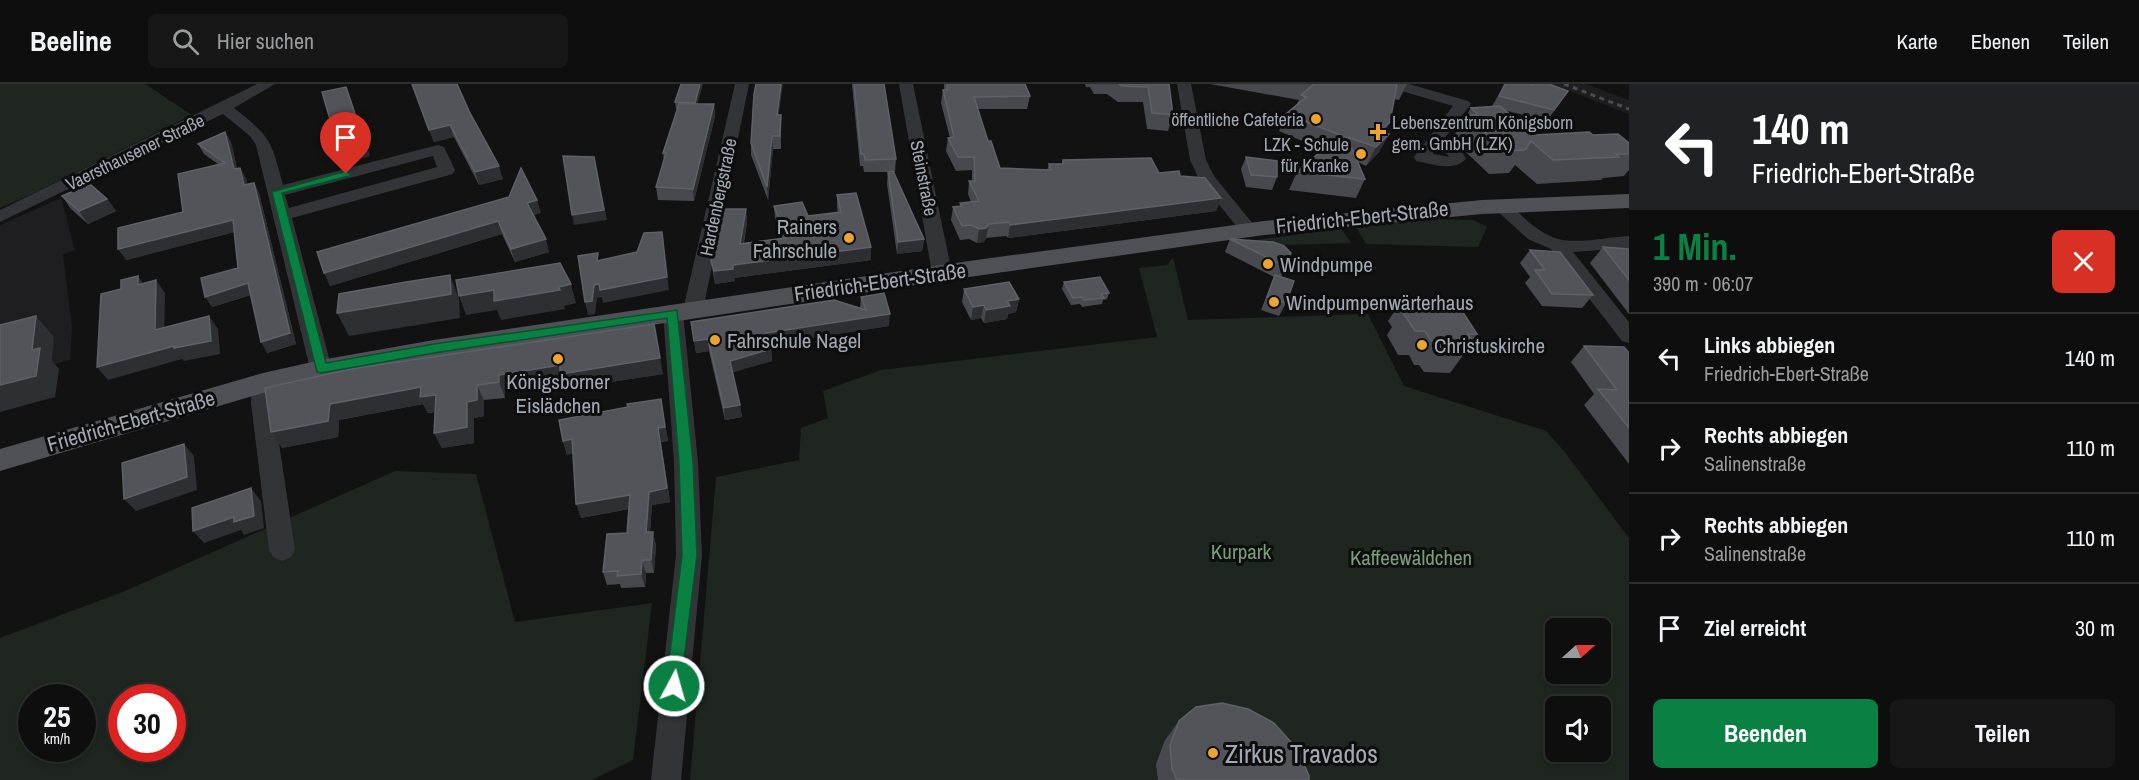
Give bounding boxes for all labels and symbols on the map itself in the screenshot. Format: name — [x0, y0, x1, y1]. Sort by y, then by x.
place label: öffentliche Cafeteria — [1171, 107, 1304, 132]
street label: Vaersthausener Straße — [61, 108, 209, 196]
place label: Lebenszentrum Königsborn gem. GmbH (LZK) — [1392, 110, 1573, 156]
pin — [320, 112, 371, 174]
marker: öffentliche Cafeteria — [1309, 112, 1323, 126]
marker: Lebenszentrum Königsborn gem. GmbH (LZK) — [1369, 123, 1387, 141]
place label: LZK - Schule für Kranke — [1264, 132, 1349, 178]
street label: Hardenbergstraße — [693, 136, 743, 258]
street label: Steinstraße — [904, 138, 944, 218]
marker: LZK - Schule für Kranke — [1354, 147, 1368, 161]
street label: Friedrich-Ebert-Straße — [1274, 194, 1450, 240]
place label: Rainers Fahrschule — [753, 212, 837, 265]
marker: Rainers Fahrschule — [842, 231, 856, 245]
place label: Windpumpe — [1280, 250, 1373, 279]
street label: Friedrich-Ebert-Straße — [792, 256, 968, 308]
marker: Windpumpe — [1261, 257, 1275, 271]
place label: Windpumpenwärterhaus — [1286, 288, 1474, 317]
marker: Windpumpenwärterhaus — [1267, 295, 1281, 309]
place label: Fahrschule Nagel — [727, 326, 861, 355]
place label: Christuskirche — [1434, 331, 1545, 360]
marker: Fahrschule Nagel — [708, 333, 722, 347]
marker: Christuskirche — [1415, 338, 1429, 352]
marker: Königsborner Eislädchen — [551, 352, 565, 366]
place label: Königsborner Eislädchen — [506, 367, 610, 420]
street label: Friedrich-Ebert-Straße — [44, 383, 218, 459]
park label: Kurpark — [1211, 537, 1272, 566]
park label: Kaffeewäldchen — [1350, 543, 1472, 572]
north arrow — [1545, 618, 1611, 684]
position arrow — [642, 654, 706, 718]
speed limit sign: 30 — [108, 684, 186, 762]
place label: Zirkus Travados — [1225, 736, 1378, 771]
marker: Zirkus Travados — [1206, 746, 1220, 760]

